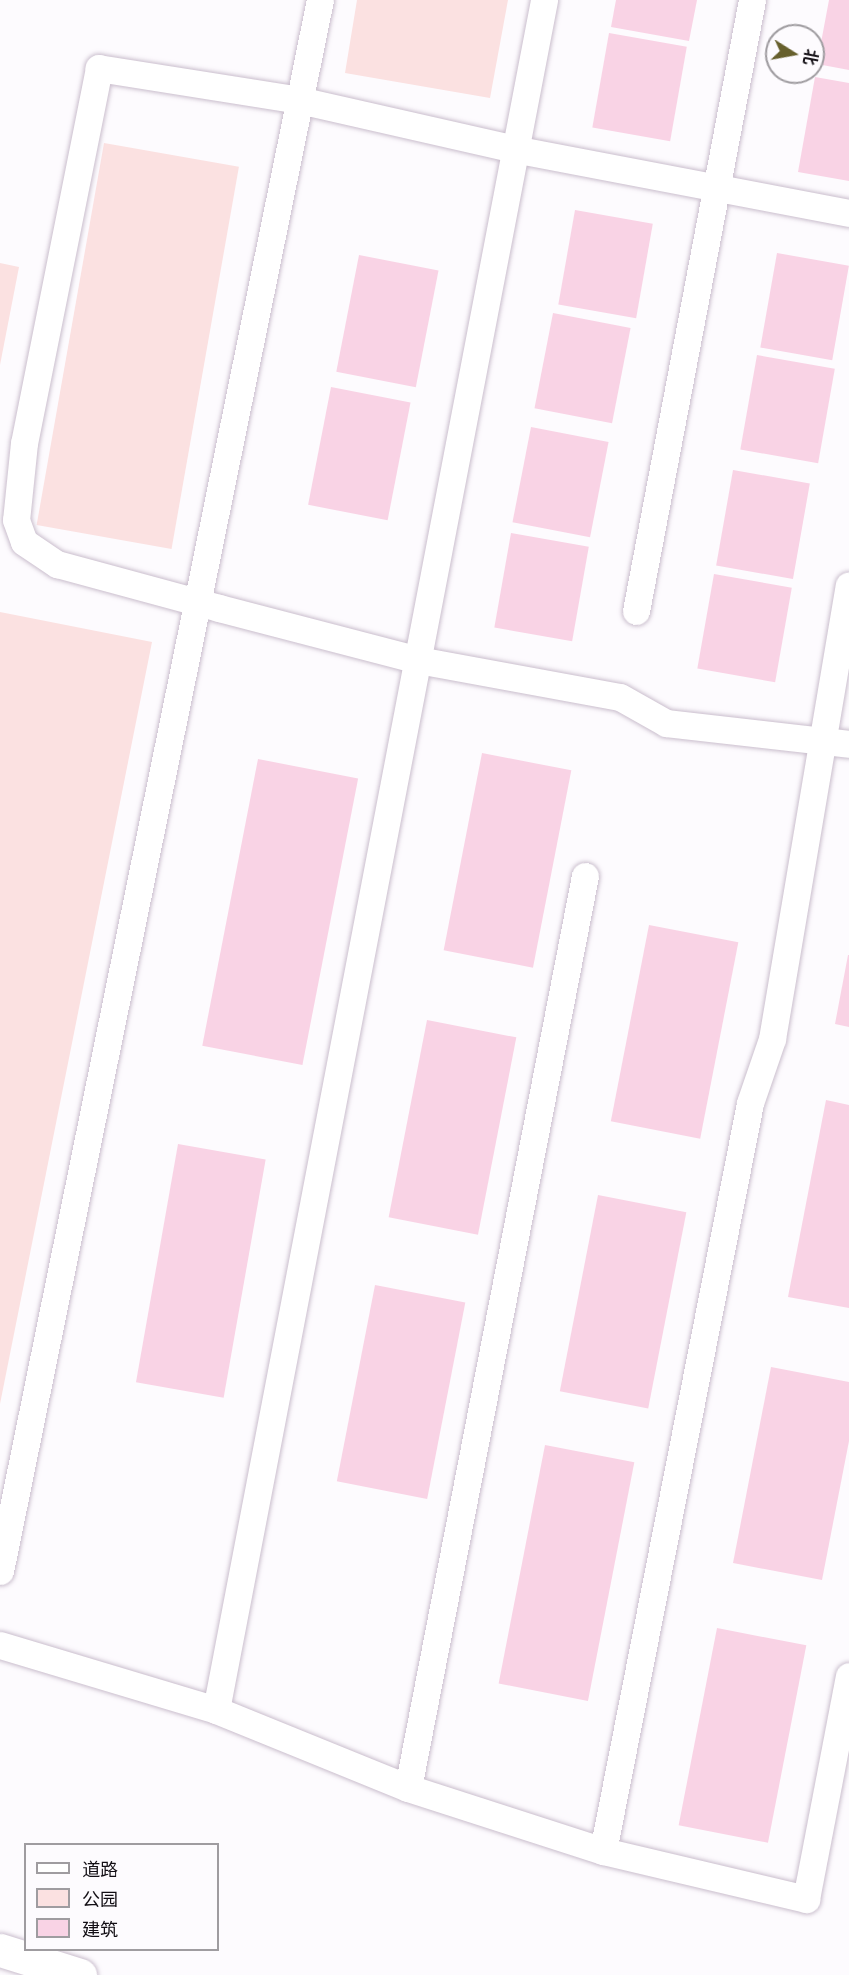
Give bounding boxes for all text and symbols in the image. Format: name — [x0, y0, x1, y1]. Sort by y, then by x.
north arrow — [765, 24, 825, 84]
text: 北 — [799, 47, 822, 67]
legend — [24, 1843, 219, 1951]
text: 道路 — [82, 1858, 118, 1881]
text: 公园 — [82, 1888, 118, 1911]
text: 建筑 — [82, 1918, 118, 1941]

